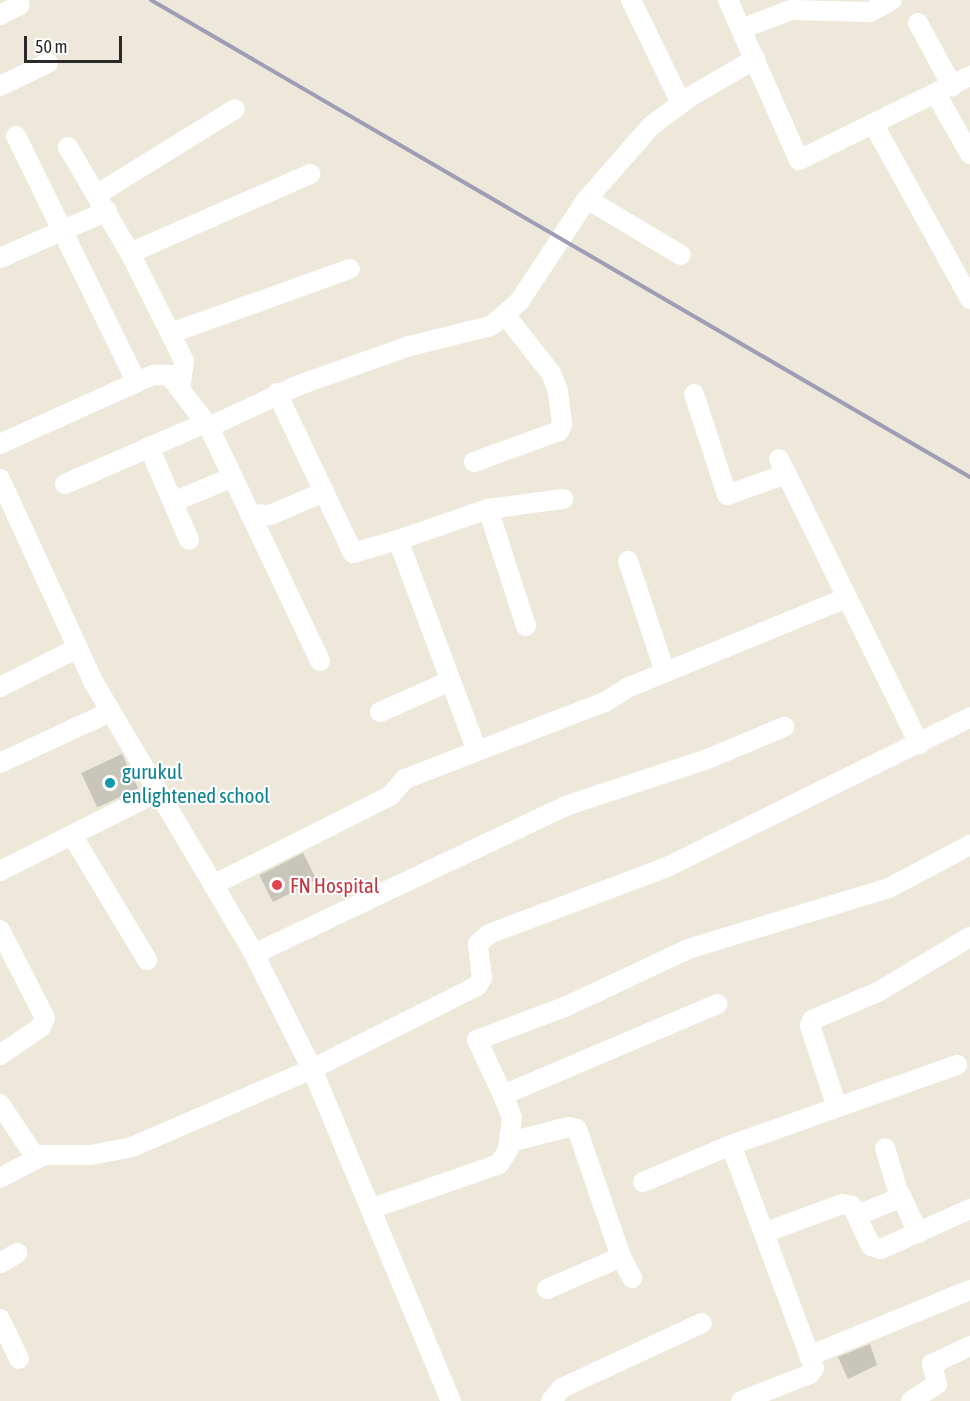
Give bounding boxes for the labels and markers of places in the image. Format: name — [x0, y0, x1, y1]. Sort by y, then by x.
place label: gurukul enlightened school — [122, 758, 270, 808]
marker: gurukul enlightened school — [103, 776, 117, 790]
place label: FN Hospital — [290, 872, 379, 898]
marker: FN Hospital — [268, 876, 286, 894]

